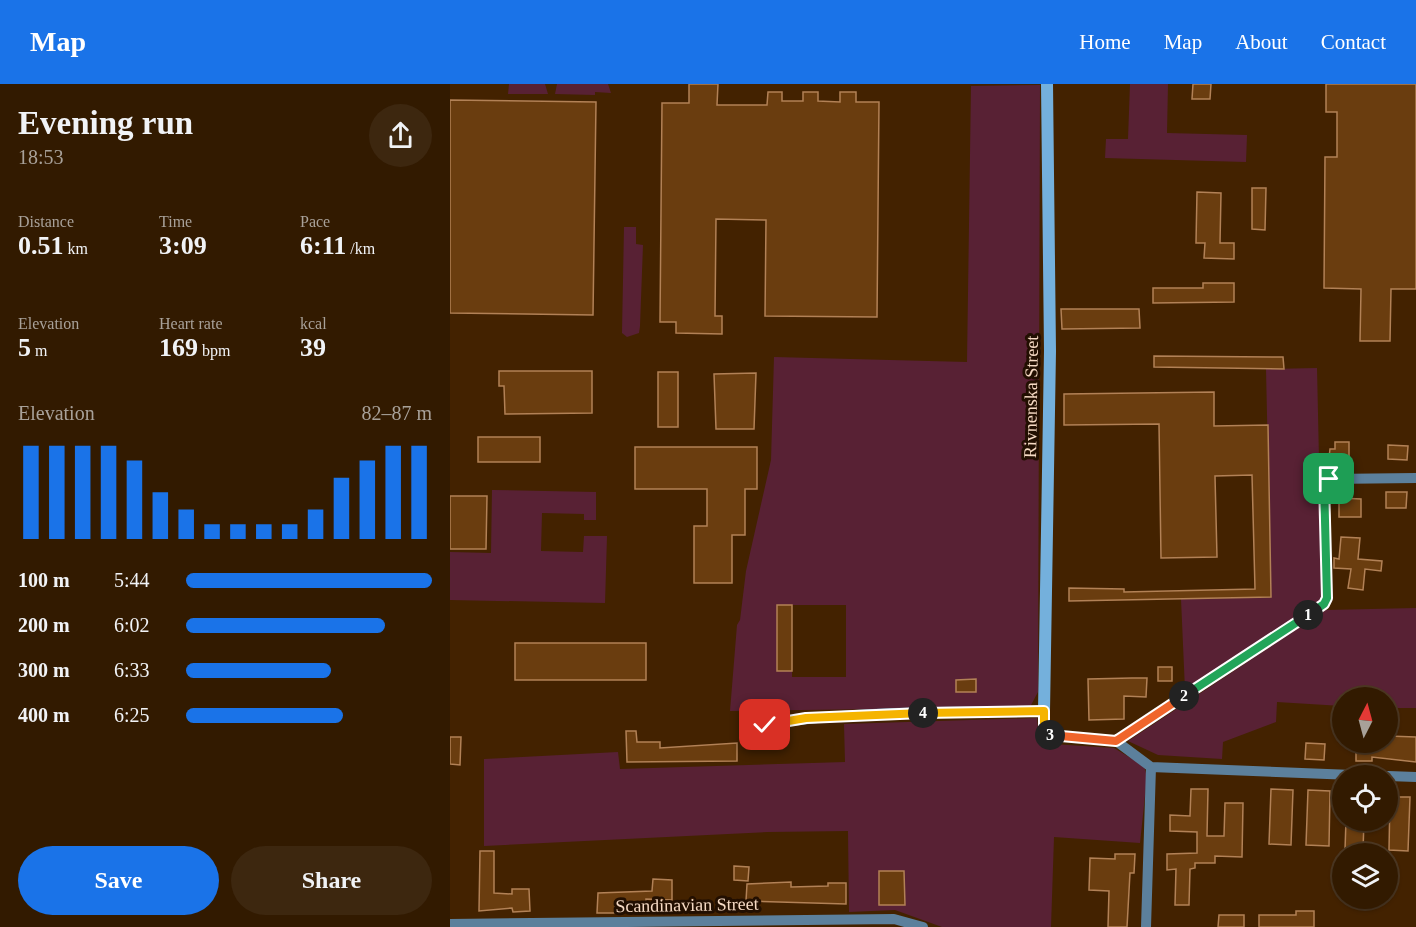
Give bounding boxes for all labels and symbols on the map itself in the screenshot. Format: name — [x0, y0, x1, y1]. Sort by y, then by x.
street label: Rivnenska Street — [1020, 336, 1042, 458]
pin — [1303, 453, 1354, 504]
pin: 1 — [1293, 600, 1323, 630]
pin: 2 — [1169, 681, 1199, 711]
north arrow — [1332, 687, 1398, 753]
pin: 4 — [908, 698, 938, 728]
pin — [739, 699, 790, 750]
pin: 3 — [1035, 720, 1065, 750]
street label: Scandinavian Street — [615, 894, 759, 916]

